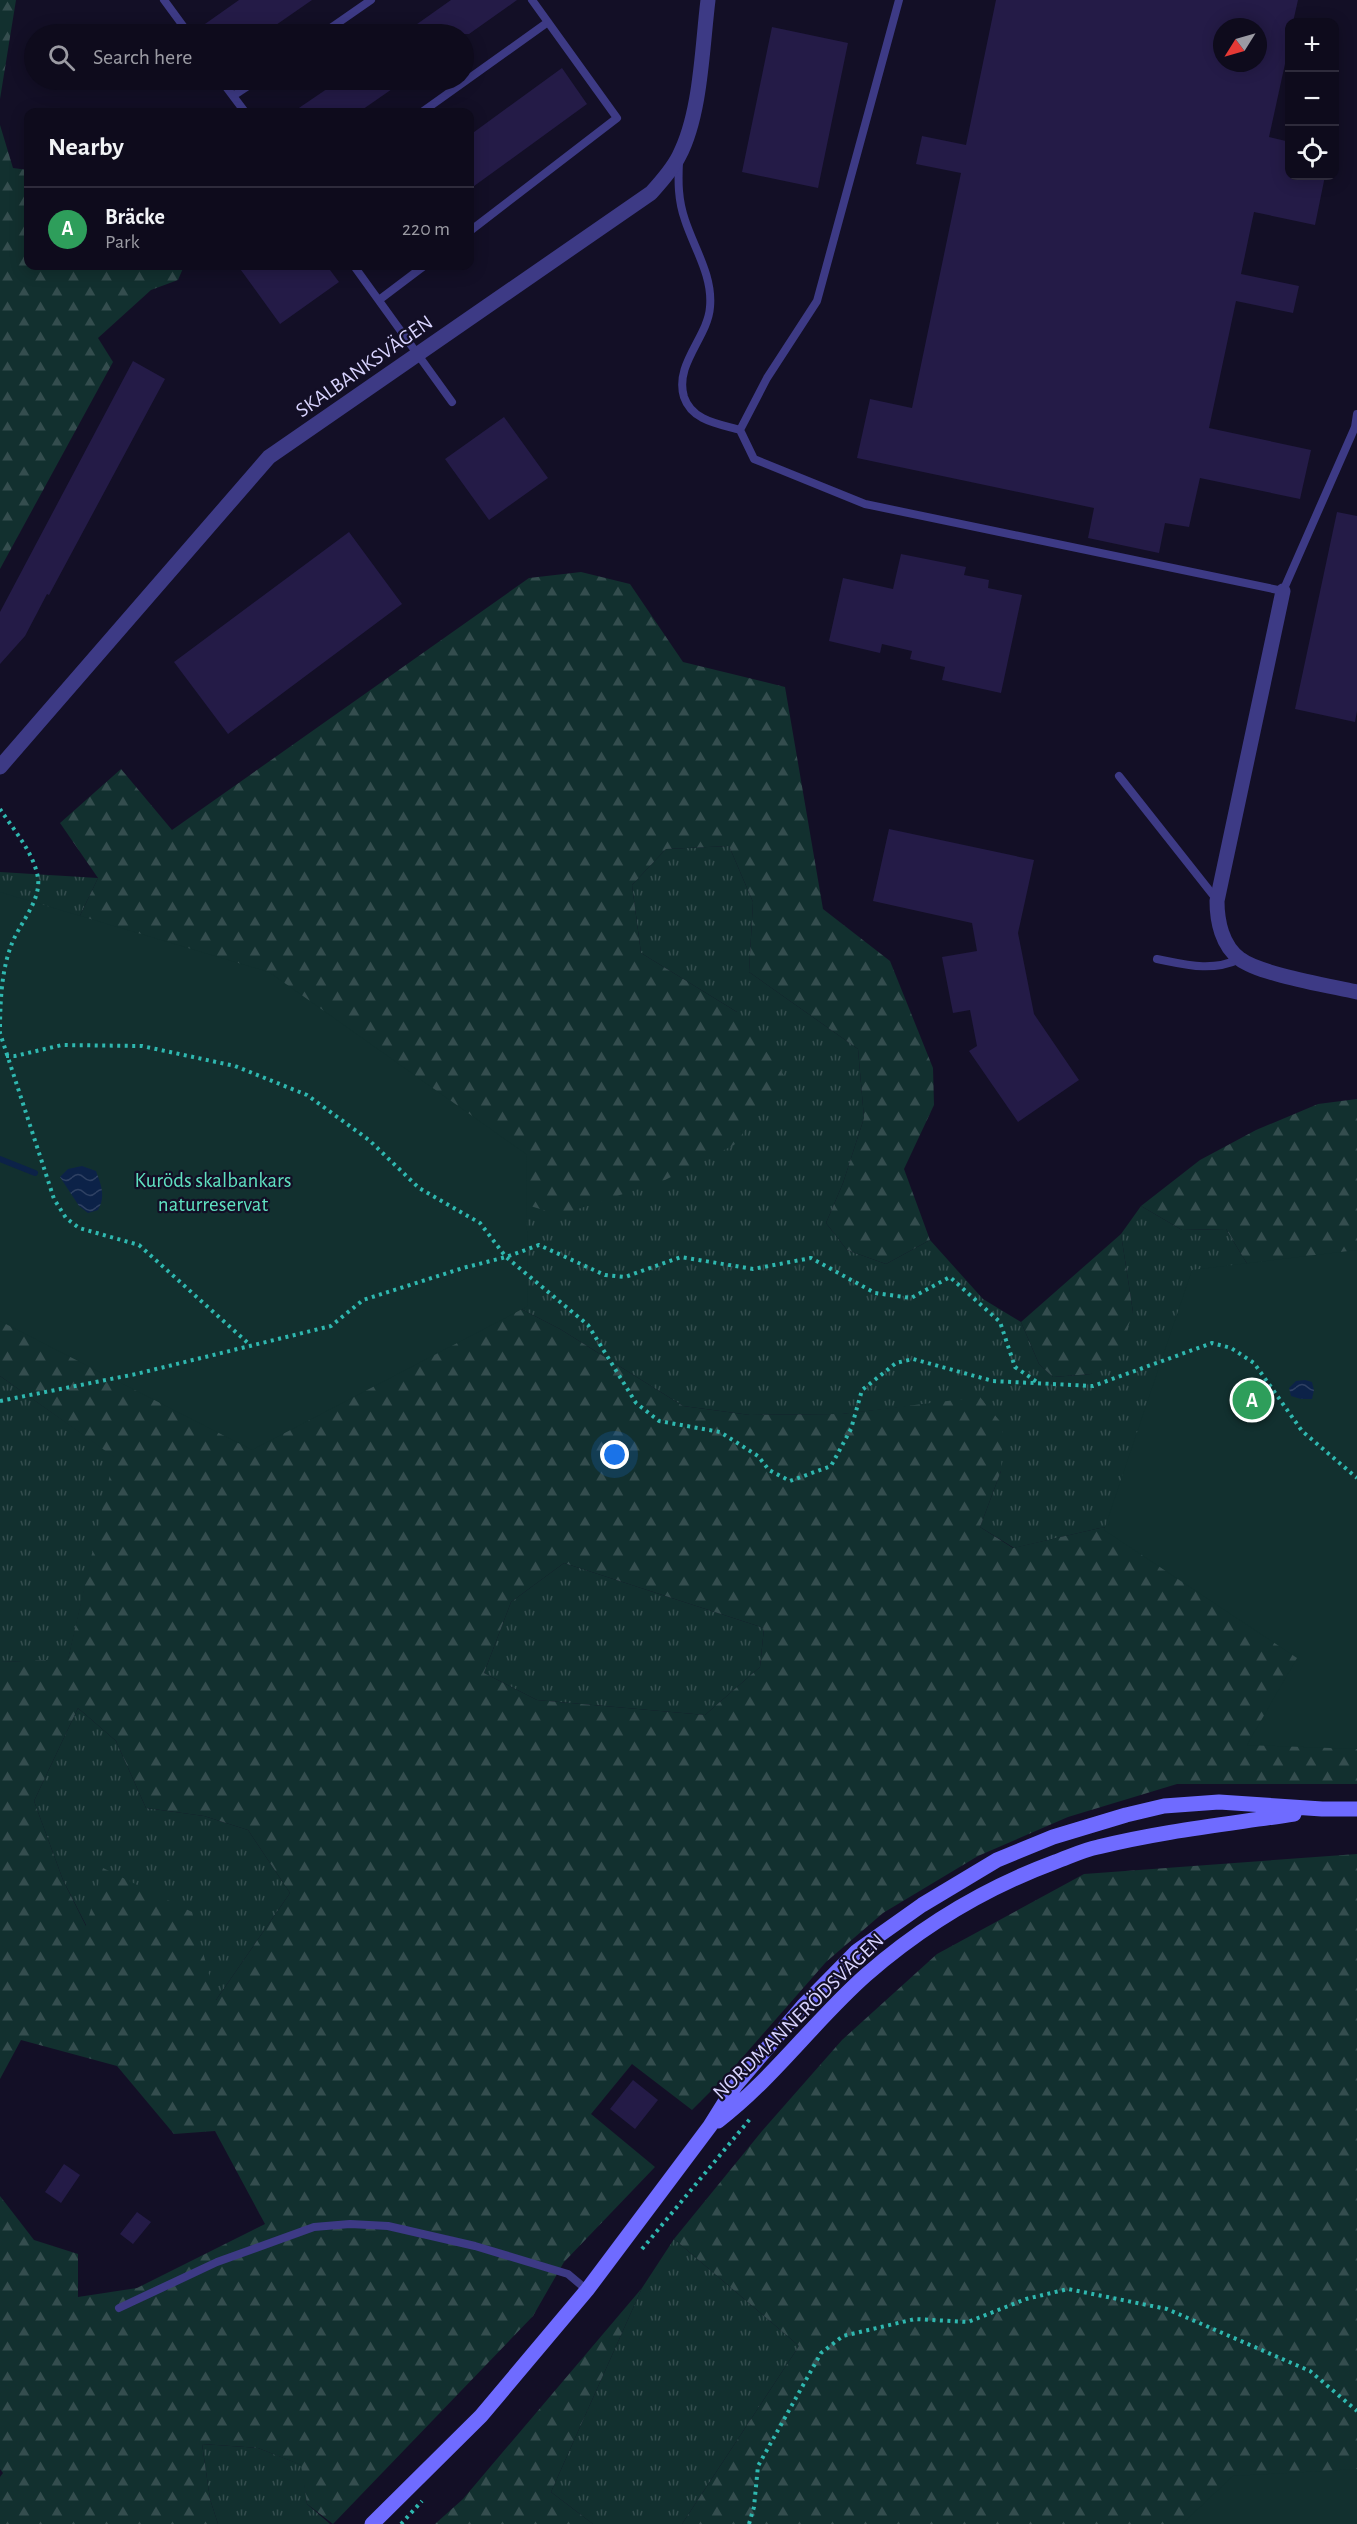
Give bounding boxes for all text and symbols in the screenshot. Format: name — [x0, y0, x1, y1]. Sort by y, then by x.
north arrow — [1213, 18, 1267, 72]
map controls — [1285, 18, 1339, 180]
button: + — [1285, 18, 1339, 72]
search box — [24, 24, 474, 90]
icon: search — [45, 41, 78, 74]
text: Search here — [93, 46, 192, 68]
button: − — [1285, 72, 1339, 126]
button: locate — [1285, 126, 1339, 180]
text: Nearby — [48, 134, 124, 160]
text: Bräcke — [105, 206, 165, 228]
text: A — [62, 219, 74, 239]
text: 220 m — [402, 219, 450, 239]
text: Park — [105, 232, 140, 252]
street label: SKALBANKSVÄGEN — [291, 311, 437, 421]
park label: Kuröds skalbankars naturreservat — [135, 1170, 291, 1215]
pin: A — [1232, 1378, 1272, 1422]
your location — [600, 1440, 629, 1469]
street label: NORDMANNERÖDSVÄGEN — [708, 1929, 888, 2103]

